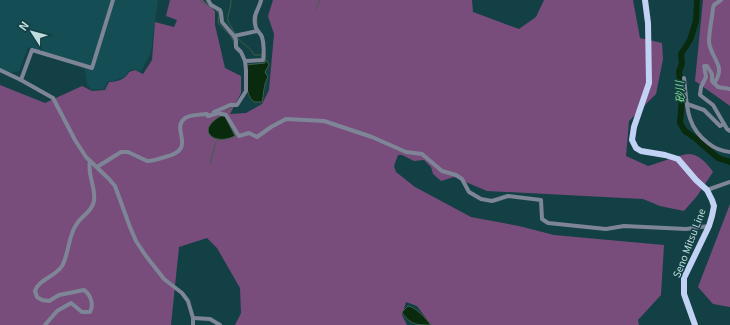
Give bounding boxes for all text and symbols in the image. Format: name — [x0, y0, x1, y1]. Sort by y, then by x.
north arrow — [12, 12, 52, 52]
text: N — [14, 17, 32, 34]
water label: 砂川 — [670, 80, 688, 103]
street label: Seno Mitsu Line — [668, 206, 709, 280]

